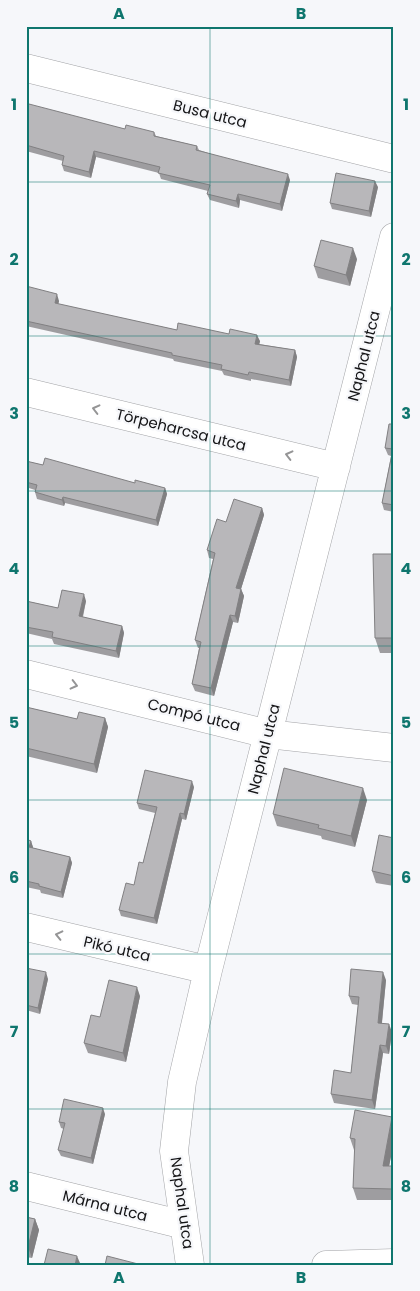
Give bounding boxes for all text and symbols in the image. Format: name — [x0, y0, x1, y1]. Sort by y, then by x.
text: A — [113, 2, 125, 25]
text: B — [296, 2, 306, 25]
text: 1 — [11, 93, 17, 116]
text: 1 — [403, 93, 409, 116]
street label: Busa utca — [171, 94, 249, 133]
text: 2 — [9, 248, 19, 271]
text: 2 — [401, 248, 411, 271]
street label: Naphal utca — [342, 308, 385, 403]
text: 3 — [9, 402, 19, 425]
text: 3 — [401, 402, 411, 425]
street label: Törpeharcsa utca — [114, 403, 248, 456]
one-way arrow — [92, 404, 101, 415]
one-way arrow — [284, 450, 293, 461]
text: 4 — [9, 557, 20, 580]
text: 4 — [401, 557, 412, 580]
one-way arrow — [69, 679, 78, 690]
street label: Compó utca — [146, 693, 243, 736]
street label: Naphal utca — [242, 701, 285, 796]
text: 5 — [9, 711, 19, 734]
text: 5 — [401, 711, 411, 734]
text: 6 — [9, 866, 19, 889]
text: 6 — [401, 866, 411, 889]
one-way arrow — [54, 930, 63, 941]
street label: Pikó utca — [82, 931, 153, 966]
text: 7 — [10, 1020, 19, 1043]
text: 7 — [402, 1020, 411, 1043]
street label: Naphal utca — [166, 1156, 199, 1250]
text: 8 — [9, 1175, 19, 1198]
text: 8 — [401, 1175, 411, 1198]
street label: Márna utca — [61, 1185, 150, 1226]
text: A — [113, 1266, 125, 1289]
text: B — [296, 1266, 306, 1289]

